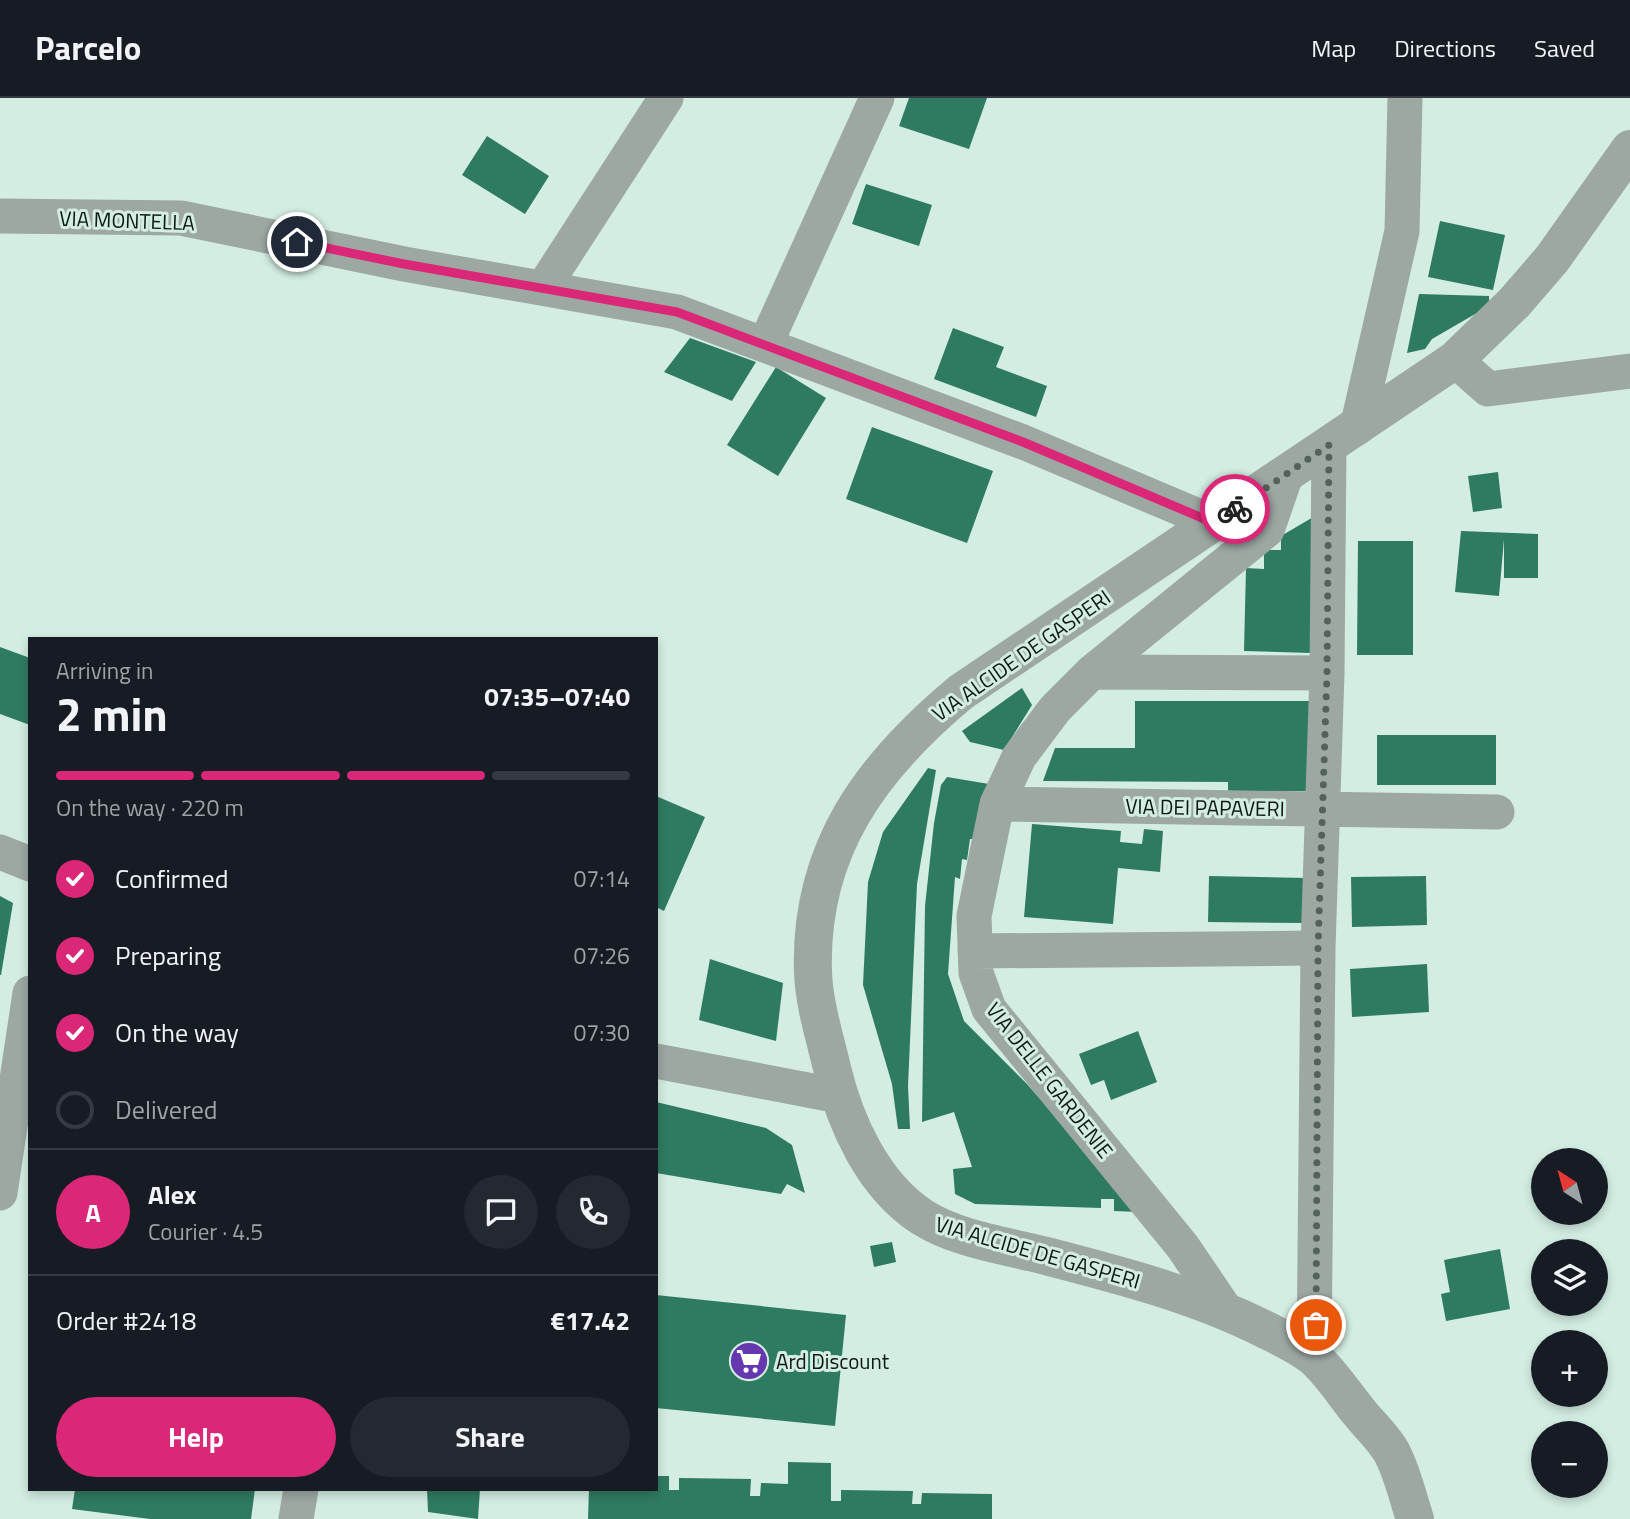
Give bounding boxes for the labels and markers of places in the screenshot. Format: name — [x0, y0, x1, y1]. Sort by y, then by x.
pin — [267, 212, 327, 272]
pin — [1286, 1295, 1346, 1355]
supermarket icon: Ard Discount — [728, 1340, 770, 1382]
place label: Ard Discount — [776, 1345, 890, 1377]

